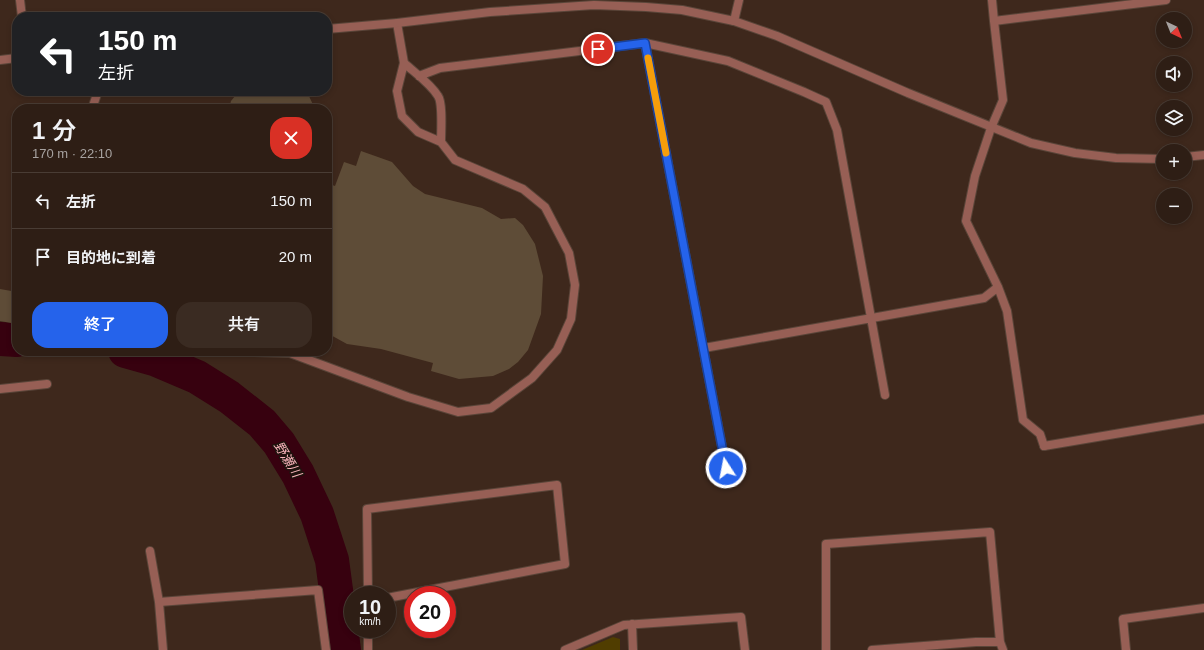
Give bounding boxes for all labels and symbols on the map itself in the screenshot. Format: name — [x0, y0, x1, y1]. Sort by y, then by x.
north arrow — [1156, 12, 1192, 48]
pin — [581, 32, 615, 66]
water label: 野瀬川 — [271, 439, 305, 481]
position arrow — [705, 447, 747, 489]
speed limit sign: 20 — [404, 586, 456, 638]

